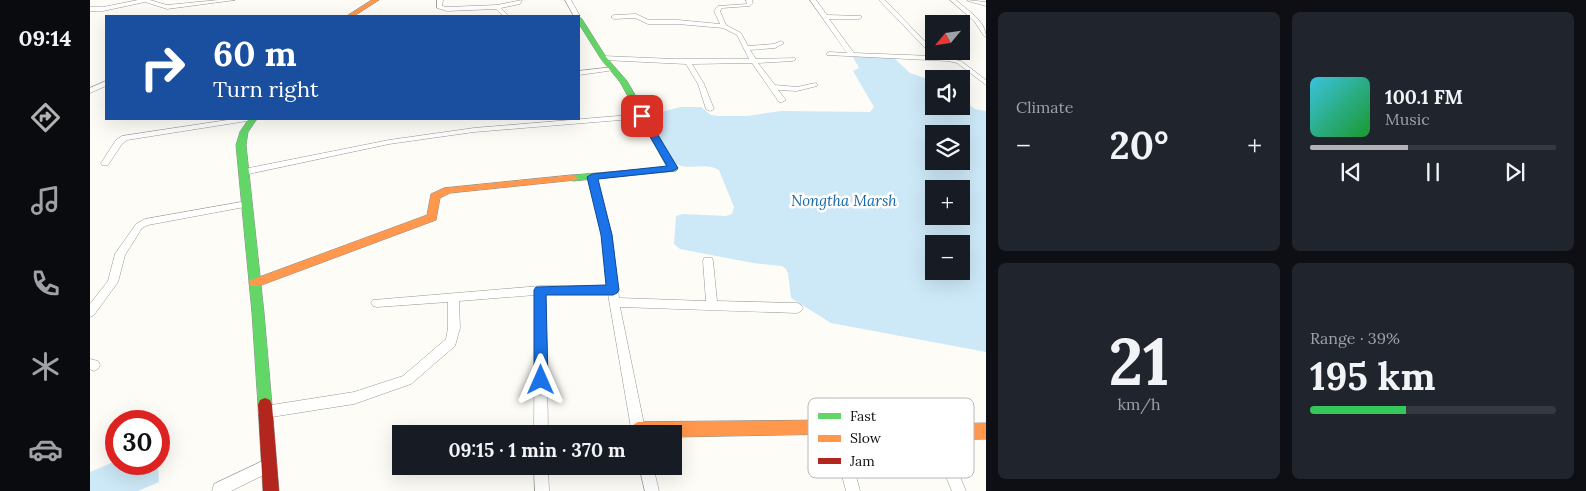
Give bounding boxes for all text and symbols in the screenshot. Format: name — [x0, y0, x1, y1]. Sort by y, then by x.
north arrow — [925, 15, 970, 60]
map controls — [925, 15, 970, 280]
text: 09:14 — [18, 24, 72, 52]
text: 60 m — [213, 31, 297, 76]
icon: right — [130, 35, 195, 100]
button: sound — [925, 70, 970, 115]
text: Turn right — [213, 75, 318, 103]
text: 100.1 FM — [1385, 85, 1463, 109]
pin — [621, 95, 663, 137]
text: Climate — [1016, 97, 1073, 117]
icon: directions — [28, 100, 63, 135]
icon: arrive — [628, 102, 656, 130]
text: Music — [1385, 109, 1430, 129]
text: 20° — [1110, 121, 1168, 169]
button: layers — [925, 125, 970, 170]
text: − — [1016, 128, 1031, 164]
text: + — [1247, 128, 1262, 164]
icon: previous — [1337, 158, 1365, 186]
icon: pause — [1419, 158, 1447, 186]
icon: next — [1501, 158, 1529, 186]
button: + — [925, 180, 970, 225]
icon: music — [28, 183, 63, 218]
water label: Nongtha Marsh — [791, 191, 897, 210]
button: − — [925, 235, 970, 280]
icon: phone — [28, 266, 63, 301]
text: 21 — [1108, 320, 1170, 403]
text: Range · 39% — [1310, 328, 1400, 348]
icon: climate — [28, 349, 63, 384]
text: 195 km — [1310, 352, 1435, 400]
position arrow — [514, 353, 566, 405]
text: km/h — [1117, 394, 1161, 414]
legend — [808, 398, 974, 478]
text: Fast — [850, 407, 877, 425]
speed limit sign: 30 — [105, 410, 170, 475]
text: Slow — [850, 429, 882, 447]
icon: car — [28, 432, 63, 467]
text: 09:15 · 1 min · 370 m — [449, 438, 625, 462]
text: Jam — [849, 452, 875, 470]

